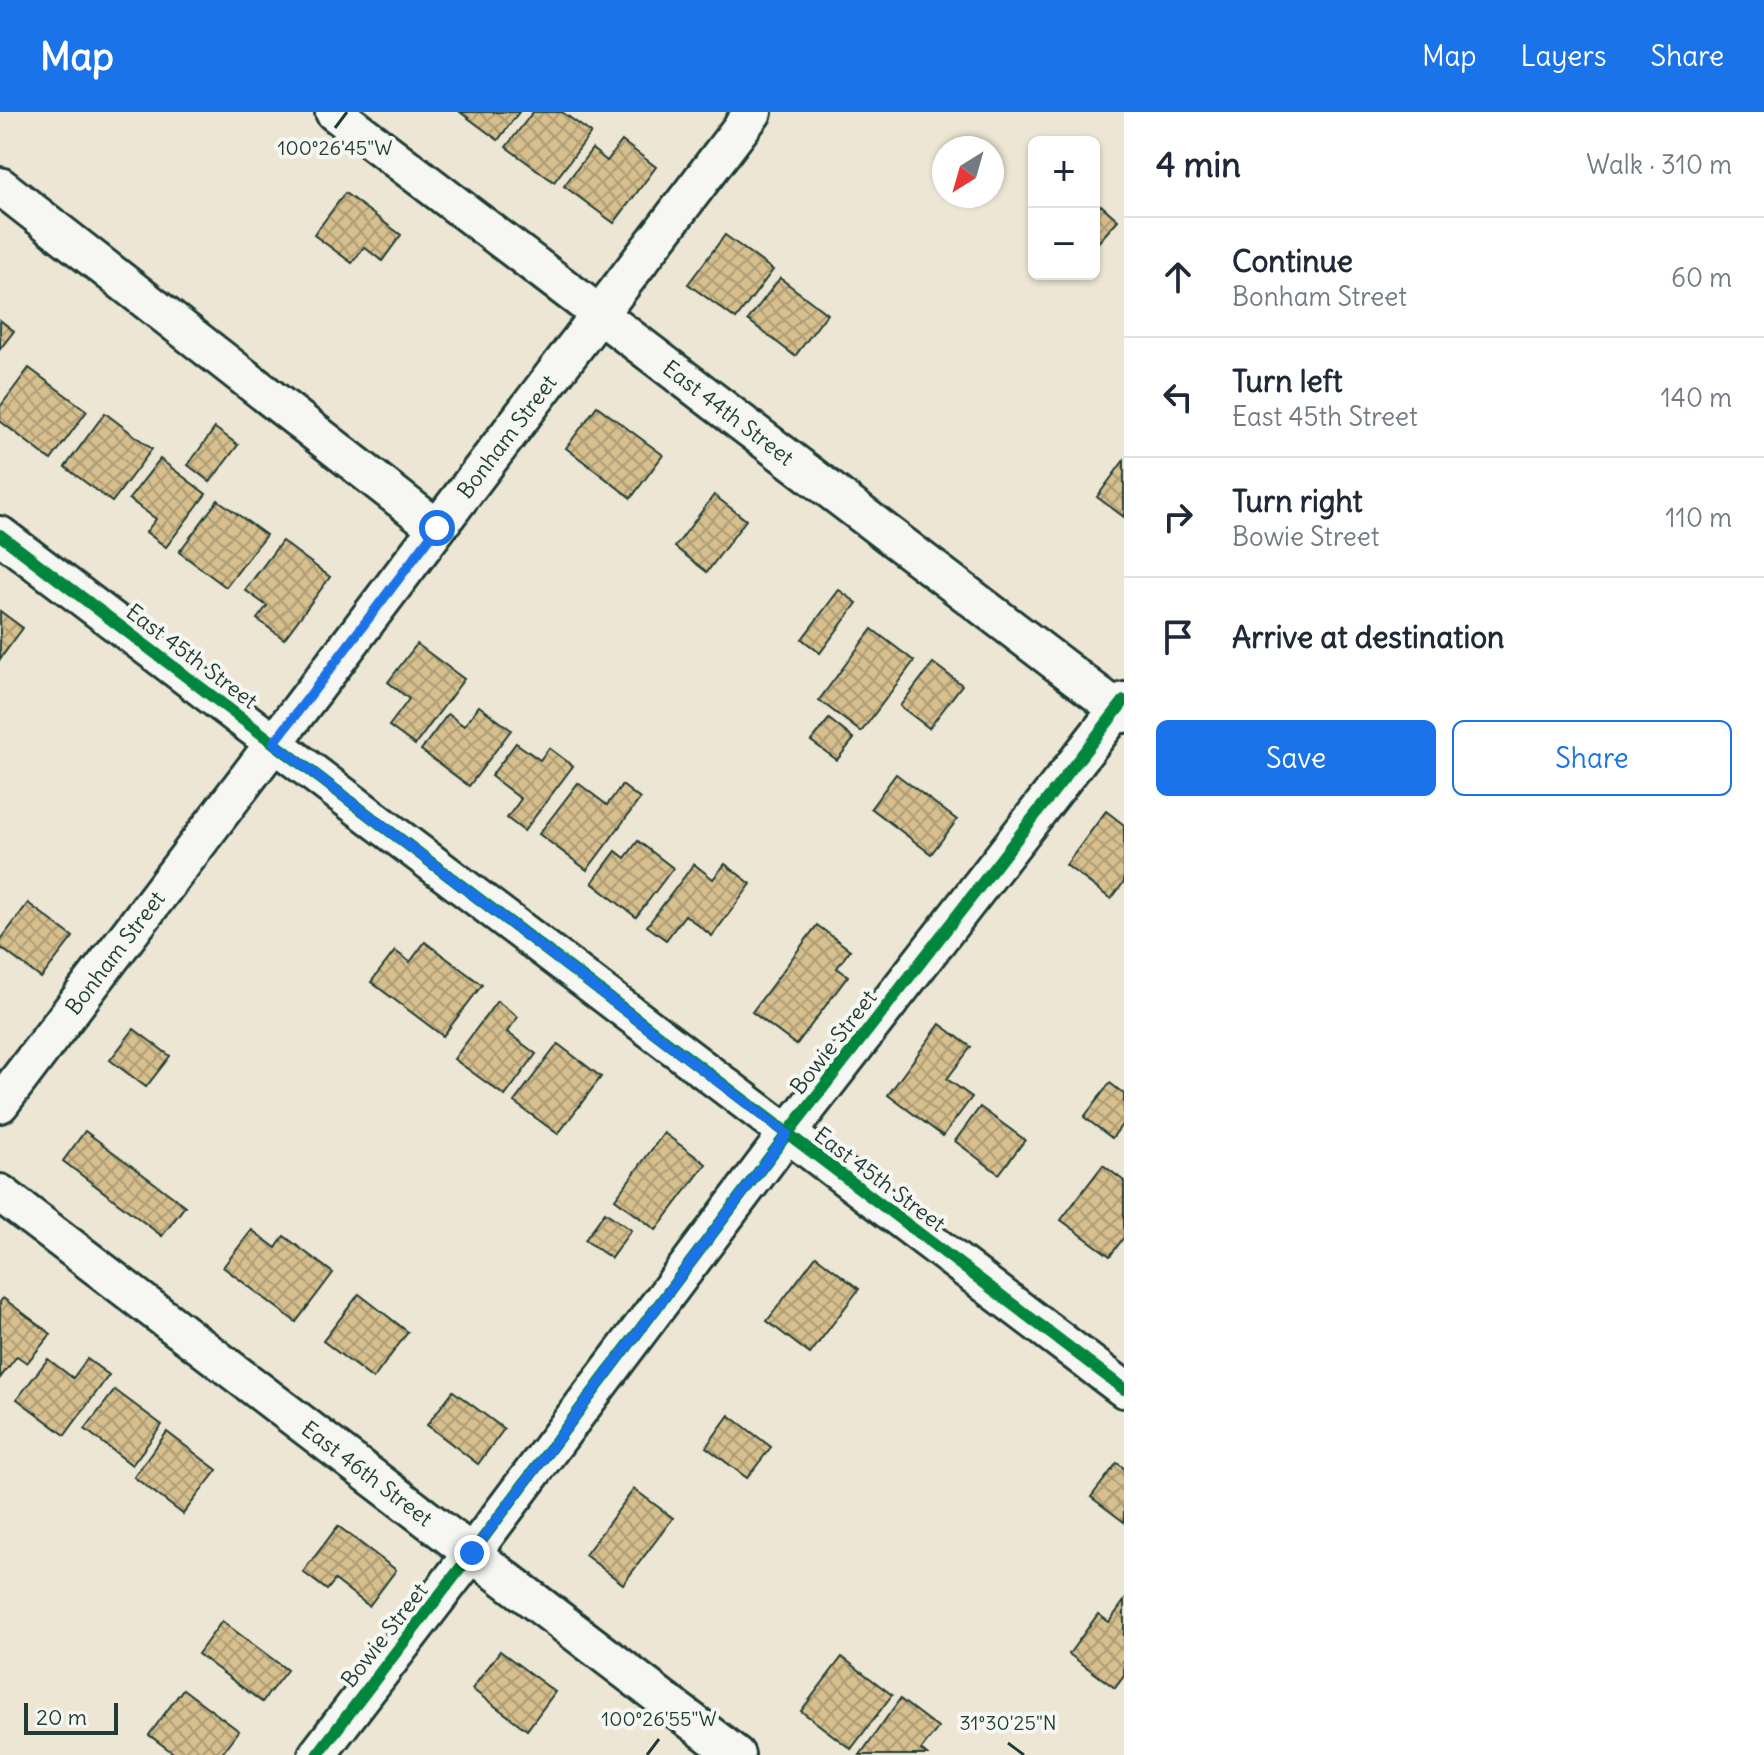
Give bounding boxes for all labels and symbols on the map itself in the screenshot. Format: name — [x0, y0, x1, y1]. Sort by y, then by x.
text: 100°26'45"W — [278, 135, 392, 160]
north arrow — [932, 136, 1004, 208]
street label: East 44th Street — [657, 354, 800, 471]
street label: Bonham Street — [451, 369, 563, 504]
route start — [419, 510, 455, 546]
street label: East 45th Street — [121, 597, 263, 715]
street label: Bonham Street — [59, 885, 171, 1020]
street label: Bowie Street — [784, 984, 882, 1100]
street label: East 45th Street — [809, 1120, 951, 1238]
street label: East 46th Street — [296, 1414, 438, 1532]
route end — [454, 1535, 490, 1571]
street label: Bowie Street — [335, 1577, 433, 1693]
scale bar — [24, 1699, 118, 1735]
text: 100°26'55"W — [601, 1706, 717, 1731]
text: 31°30'25"N — [959, 1710, 1057, 1735]

